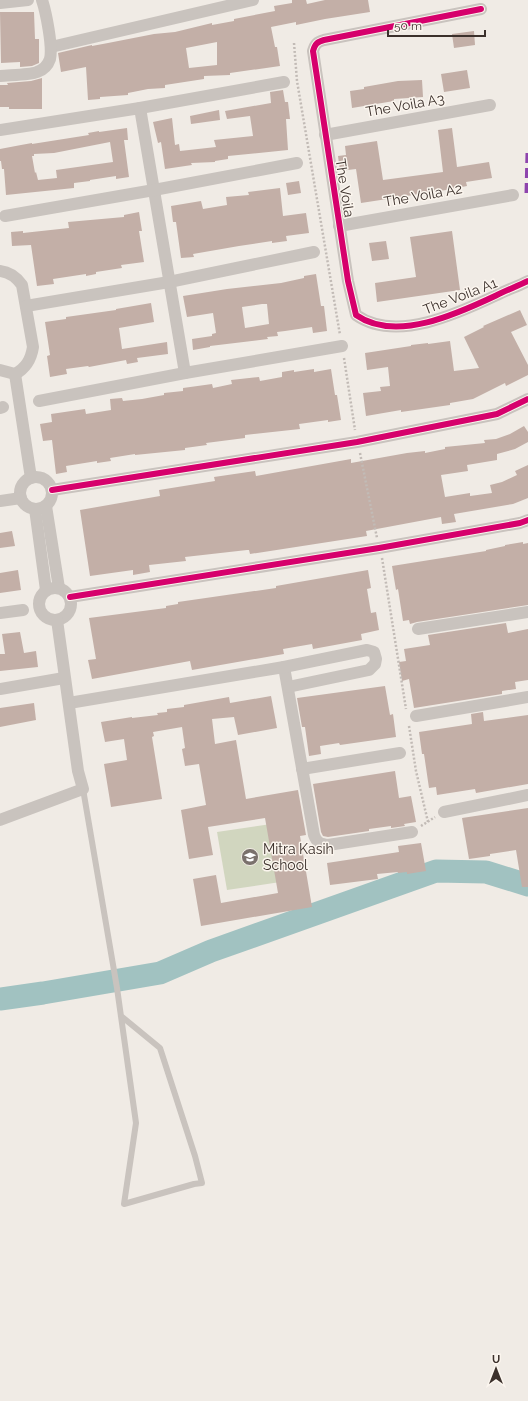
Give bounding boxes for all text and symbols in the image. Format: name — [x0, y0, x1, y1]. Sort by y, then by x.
scale bar — [388, 12, 485, 38]
text: 50 m — [394, 19, 422, 33]
street label: The Voila A3 — [364, 90, 446, 120]
street label: The Voila — [332, 157, 358, 219]
street label: The Voila A2 — [383, 180, 463, 210]
street label: The Voila A1 — [421, 275, 499, 317]
place label: Mitra Kasih School — [263, 841, 334, 873]
school or university icon: Mitra Kasih School — [240, 847, 260, 867]
north arrow — [476, 1349, 516, 1389]
text: U — [492, 1353, 500, 1366]

